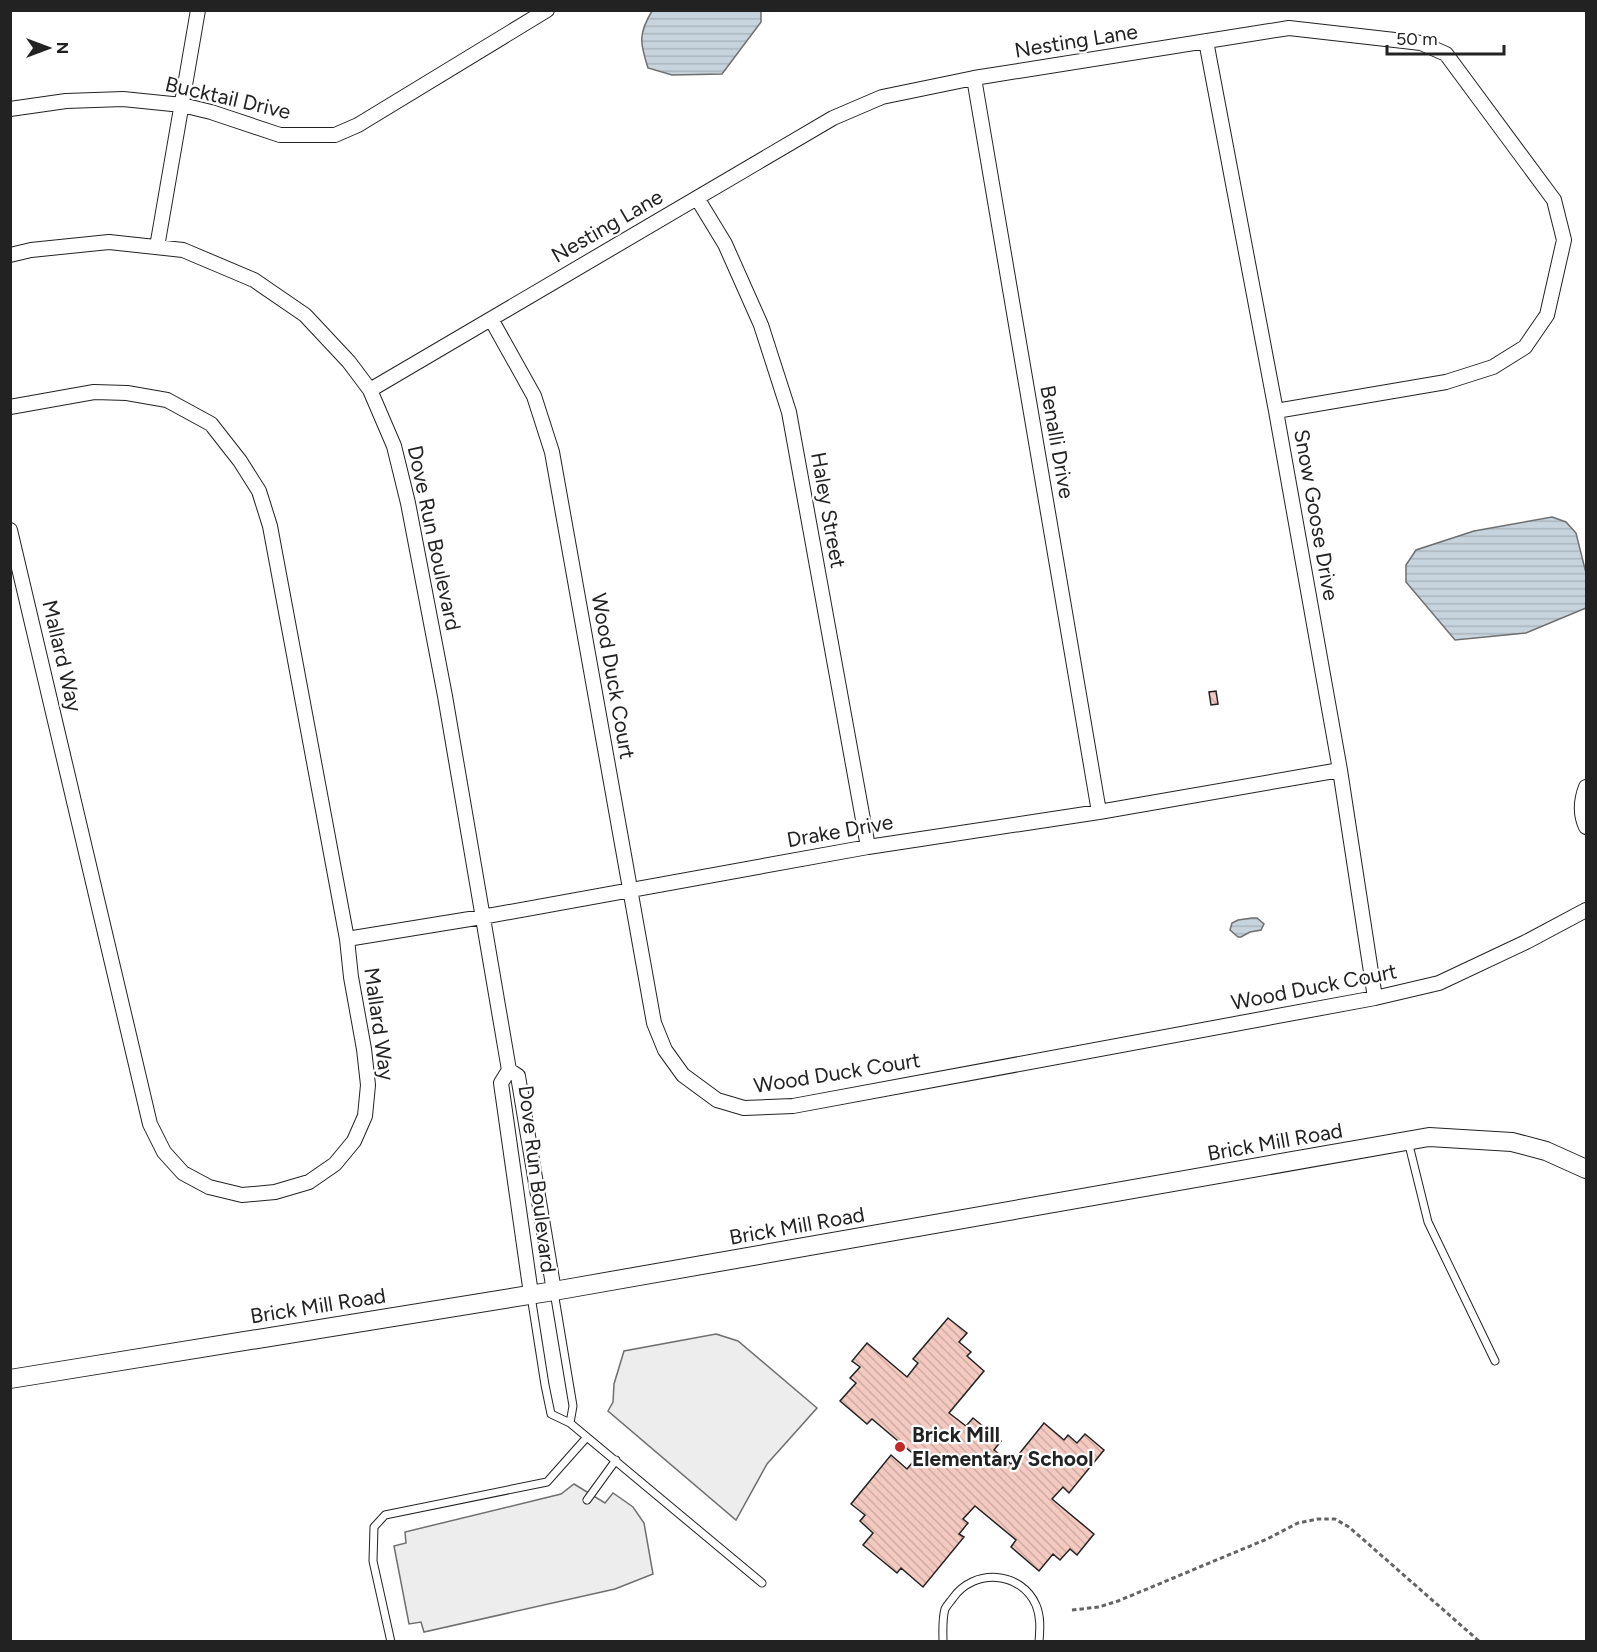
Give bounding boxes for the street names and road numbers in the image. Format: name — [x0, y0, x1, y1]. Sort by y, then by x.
street label: Nesting Lane — [1013, 18, 1139, 63]
street label: Bucktail Drive — [163, 71, 293, 124]
street label: Nesting Lane — [547, 184, 667, 267]
street label: Benalli Drive — [1035, 383, 1080, 501]
street label: Snow Goose Drive — [1289, 427, 1344, 603]
street label: Dove Run Boulevard — [403, 443, 466, 633]
street label: Haley Street — [806, 450, 851, 570]
street label: Wood Duck Court — [587, 591, 640, 761]
street label: Mallard Way — [37, 598, 87, 714]
street label: Drake Drive — [785, 809, 895, 852]
street label: Wood Duck Court — [1229, 958, 1399, 1015]
street label: Mallard Way — [359, 966, 400, 1082]
street label: Wood Duck Court — [752, 1047, 922, 1098]
street label: Dove Run Boulevard — [514, 1084, 561, 1274]
street label: Brick Mill Road — [1205, 1117, 1345, 1166]
street label: Brick Mill Road — [727, 1201, 867, 1250]
street label: Brick Mill Road — [248, 1282, 388, 1329]

